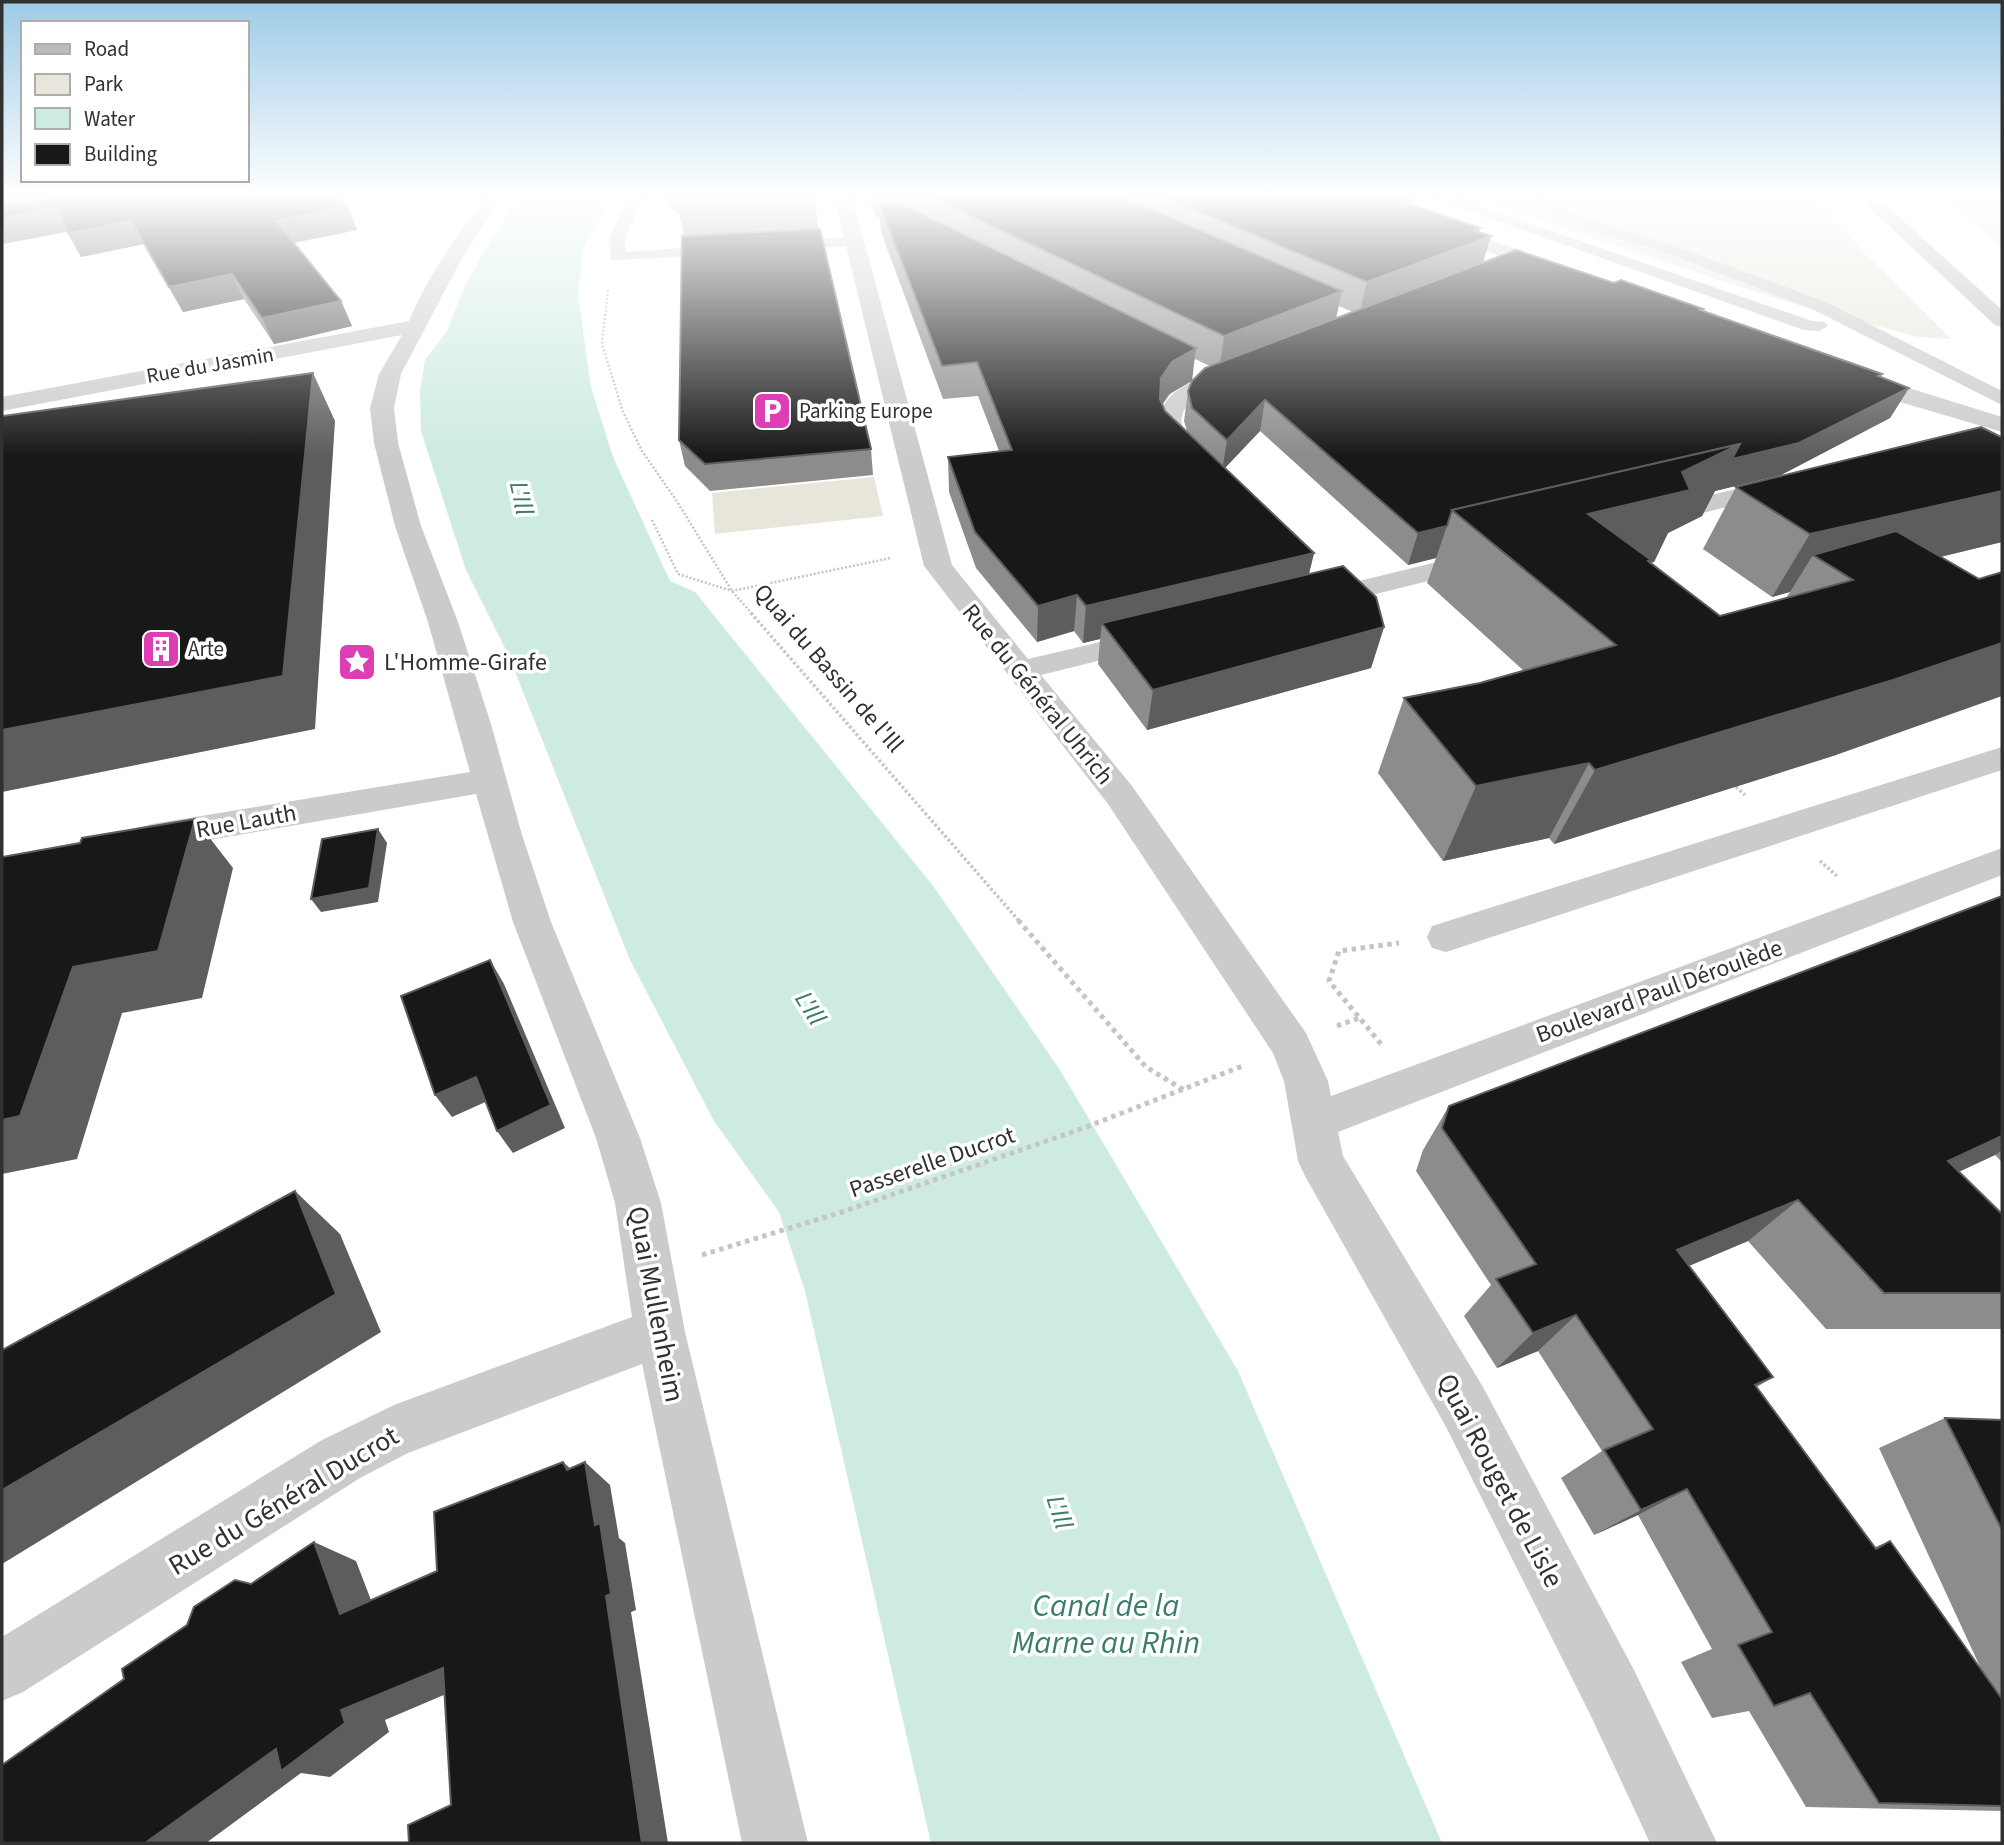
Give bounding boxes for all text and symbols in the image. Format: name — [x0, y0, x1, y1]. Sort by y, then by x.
legend — [21, 21, 248, 182]
text: Road — [84, 34, 129, 64]
text: Park — [84, 69, 124, 99]
text: Water — [84, 104, 136, 134]
text: Building — [84, 139, 158, 169]
street label: Rue du Jasmin — [144, 339, 276, 391]
parking icon: Parking Europe — [751, 390, 793, 432]
place label: Parking Europe — [799, 396, 933, 426]
water label: L'Ill — [500, 478, 543, 519]
street label: Quai du Bassin de l'Ill — [745, 576, 912, 760]
street label: Rue du Général Uhrich — [954, 596, 1122, 792]
building icon: Arte — [140, 628, 182, 670]
place label: Arte — [188, 634, 224, 664]
place icon: L'Homme-Girafe — [336, 641, 378, 683]
place label: L'Homme-Girafe — [384, 645, 547, 680]
street label: Rue Lauth — [193, 795, 299, 848]
street label: Boulevard Paul Déroulède — [1531, 931, 1787, 1052]
water label: L'Ill — [786, 984, 836, 1033]
street label: Passerelle Ducrot — [845, 1118, 1020, 1207]
street label: Quai Mullenheim — [617, 1203, 695, 1406]
street label: Quai Rouget de Lisle — [1427, 1366, 1573, 1595]
street label: Rue du Général Ducrot — [161, 1416, 407, 1585]
water label: L'Ill — [1037, 1490, 1083, 1535]
water label: Canal de la Marne au Rhin — [1012, 1583, 1200, 1666]

